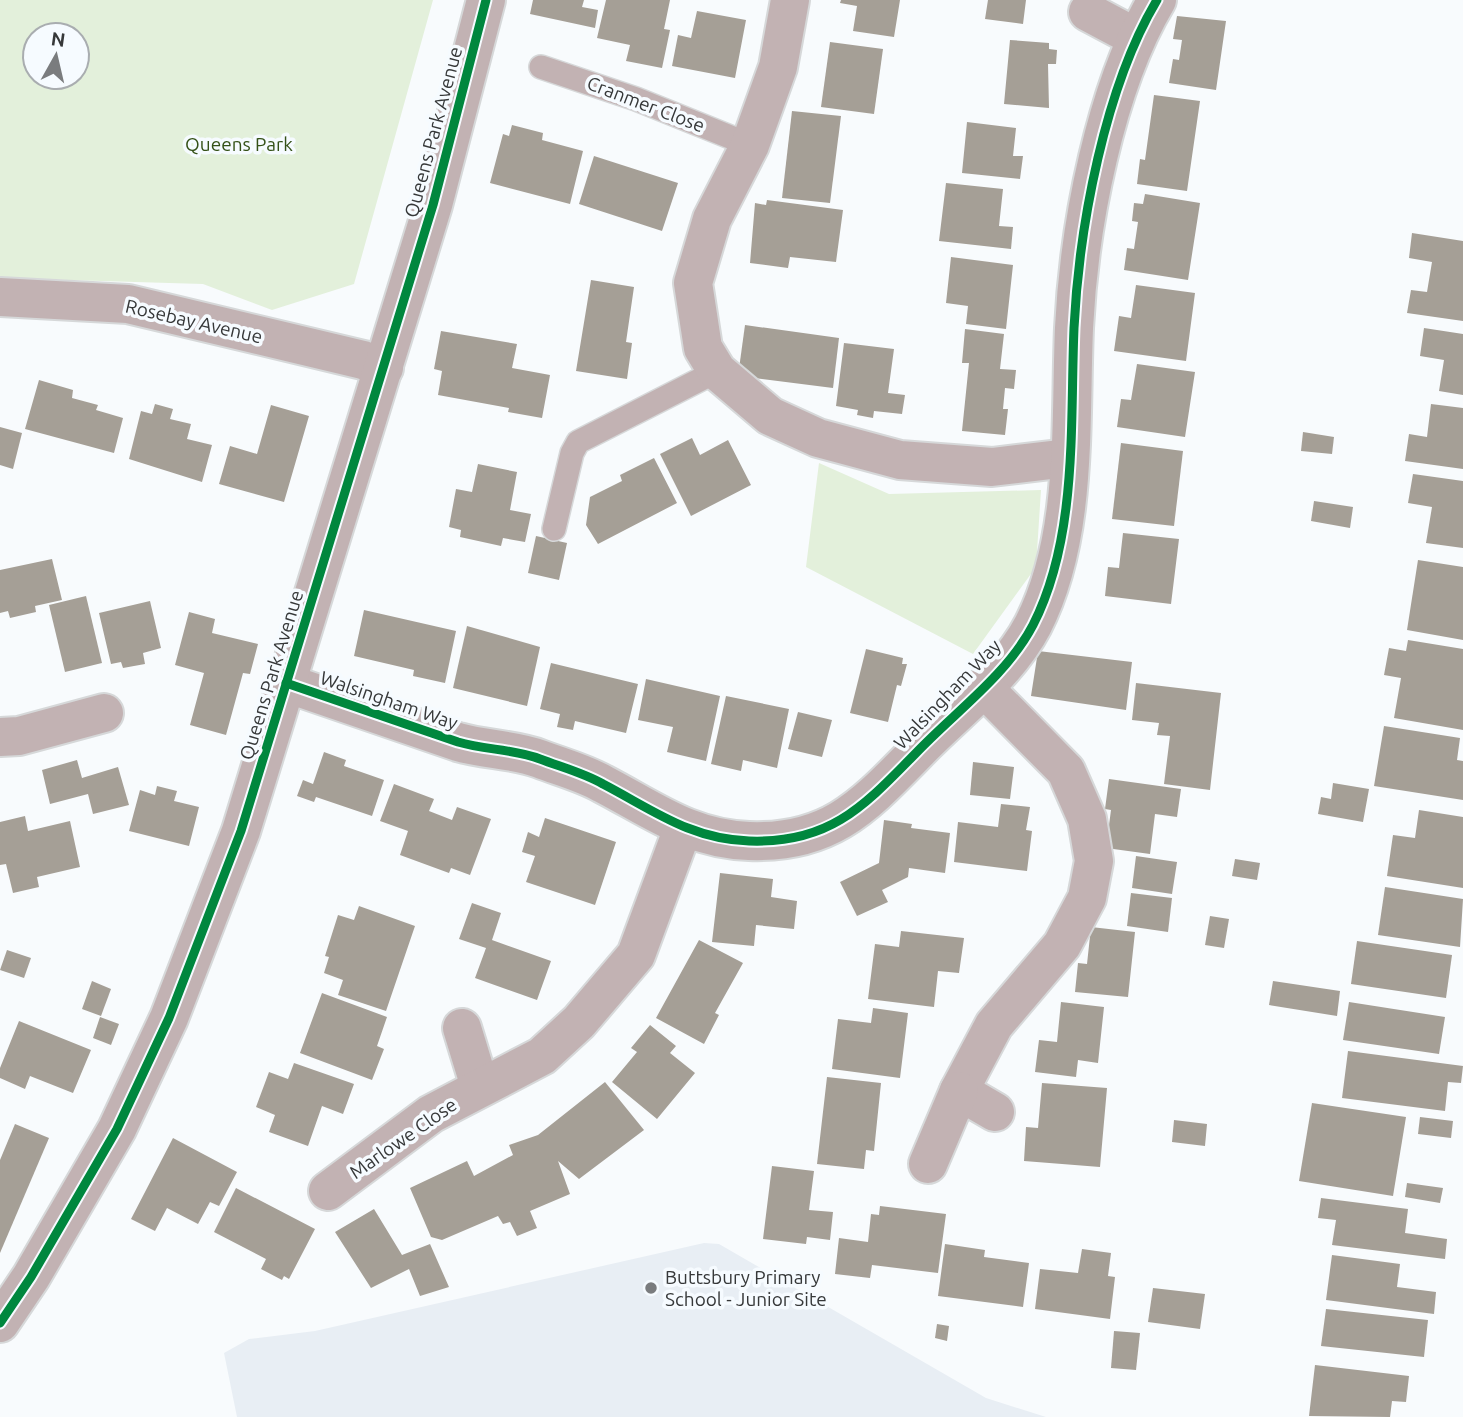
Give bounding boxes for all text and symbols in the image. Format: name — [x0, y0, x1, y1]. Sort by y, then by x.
north arrow — [21, 21, 91, 91]
text: N — [50, 27, 67, 51]
street label: Queens Park Avenue — [400, 44, 466, 220]
street label: Cranmer Close — [584, 71, 708, 137]
park label: Queens Park — [185, 133, 293, 155]
street label: Rosebay Avenue — [123, 295, 265, 347]
street label: Queens Park Avenue — [235, 588, 307, 762]
street label: Walsingham Way — [889, 635, 1005, 753]
street label: Walsingham Way — [317, 666, 461, 734]
street label: Marlowe Close — [345, 1093, 461, 1183]
place label: Buttsbury Primary School - Junior Site — [665, 1266, 827, 1310]
marker: Buttsbury Primary School - Junior Site — [643, 1280, 659, 1296]

